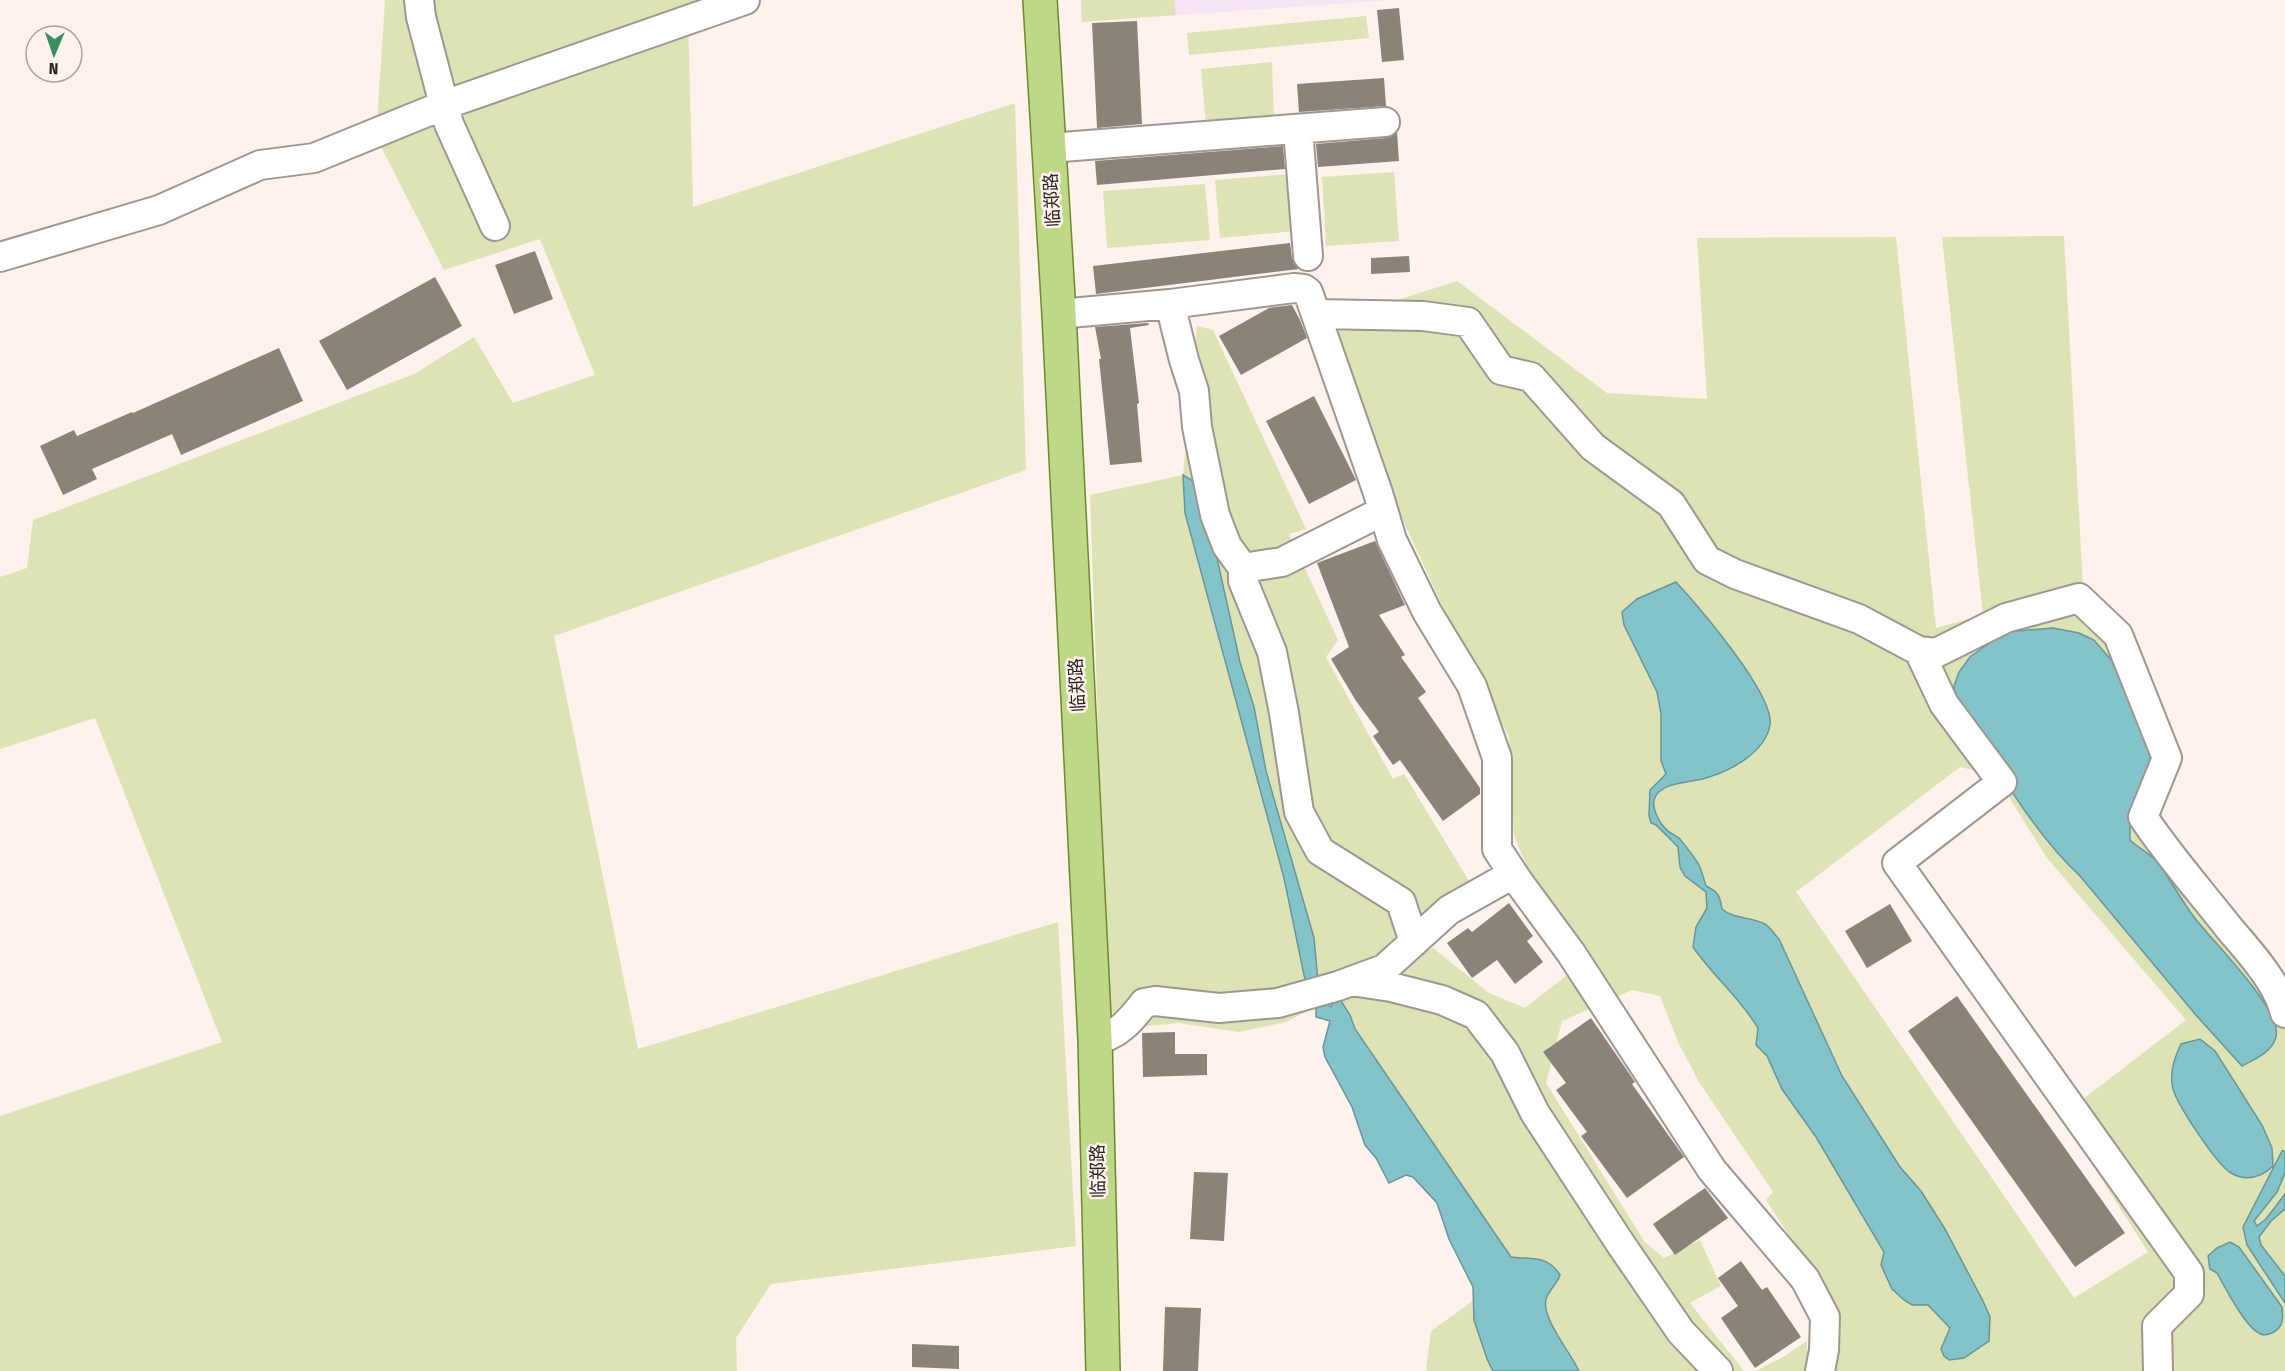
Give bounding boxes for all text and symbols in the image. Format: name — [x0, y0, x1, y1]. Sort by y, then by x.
north arrow — [24, 24, 84, 84]
text: N — [48, 59, 59, 78]
street label: 临郑路 — [1040, 172, 1064, 228]
street label: 临郑路 — [1065, 657, 1089, 713]
street label: 临郑路 — [1087, 1144, 1109, 1198]

